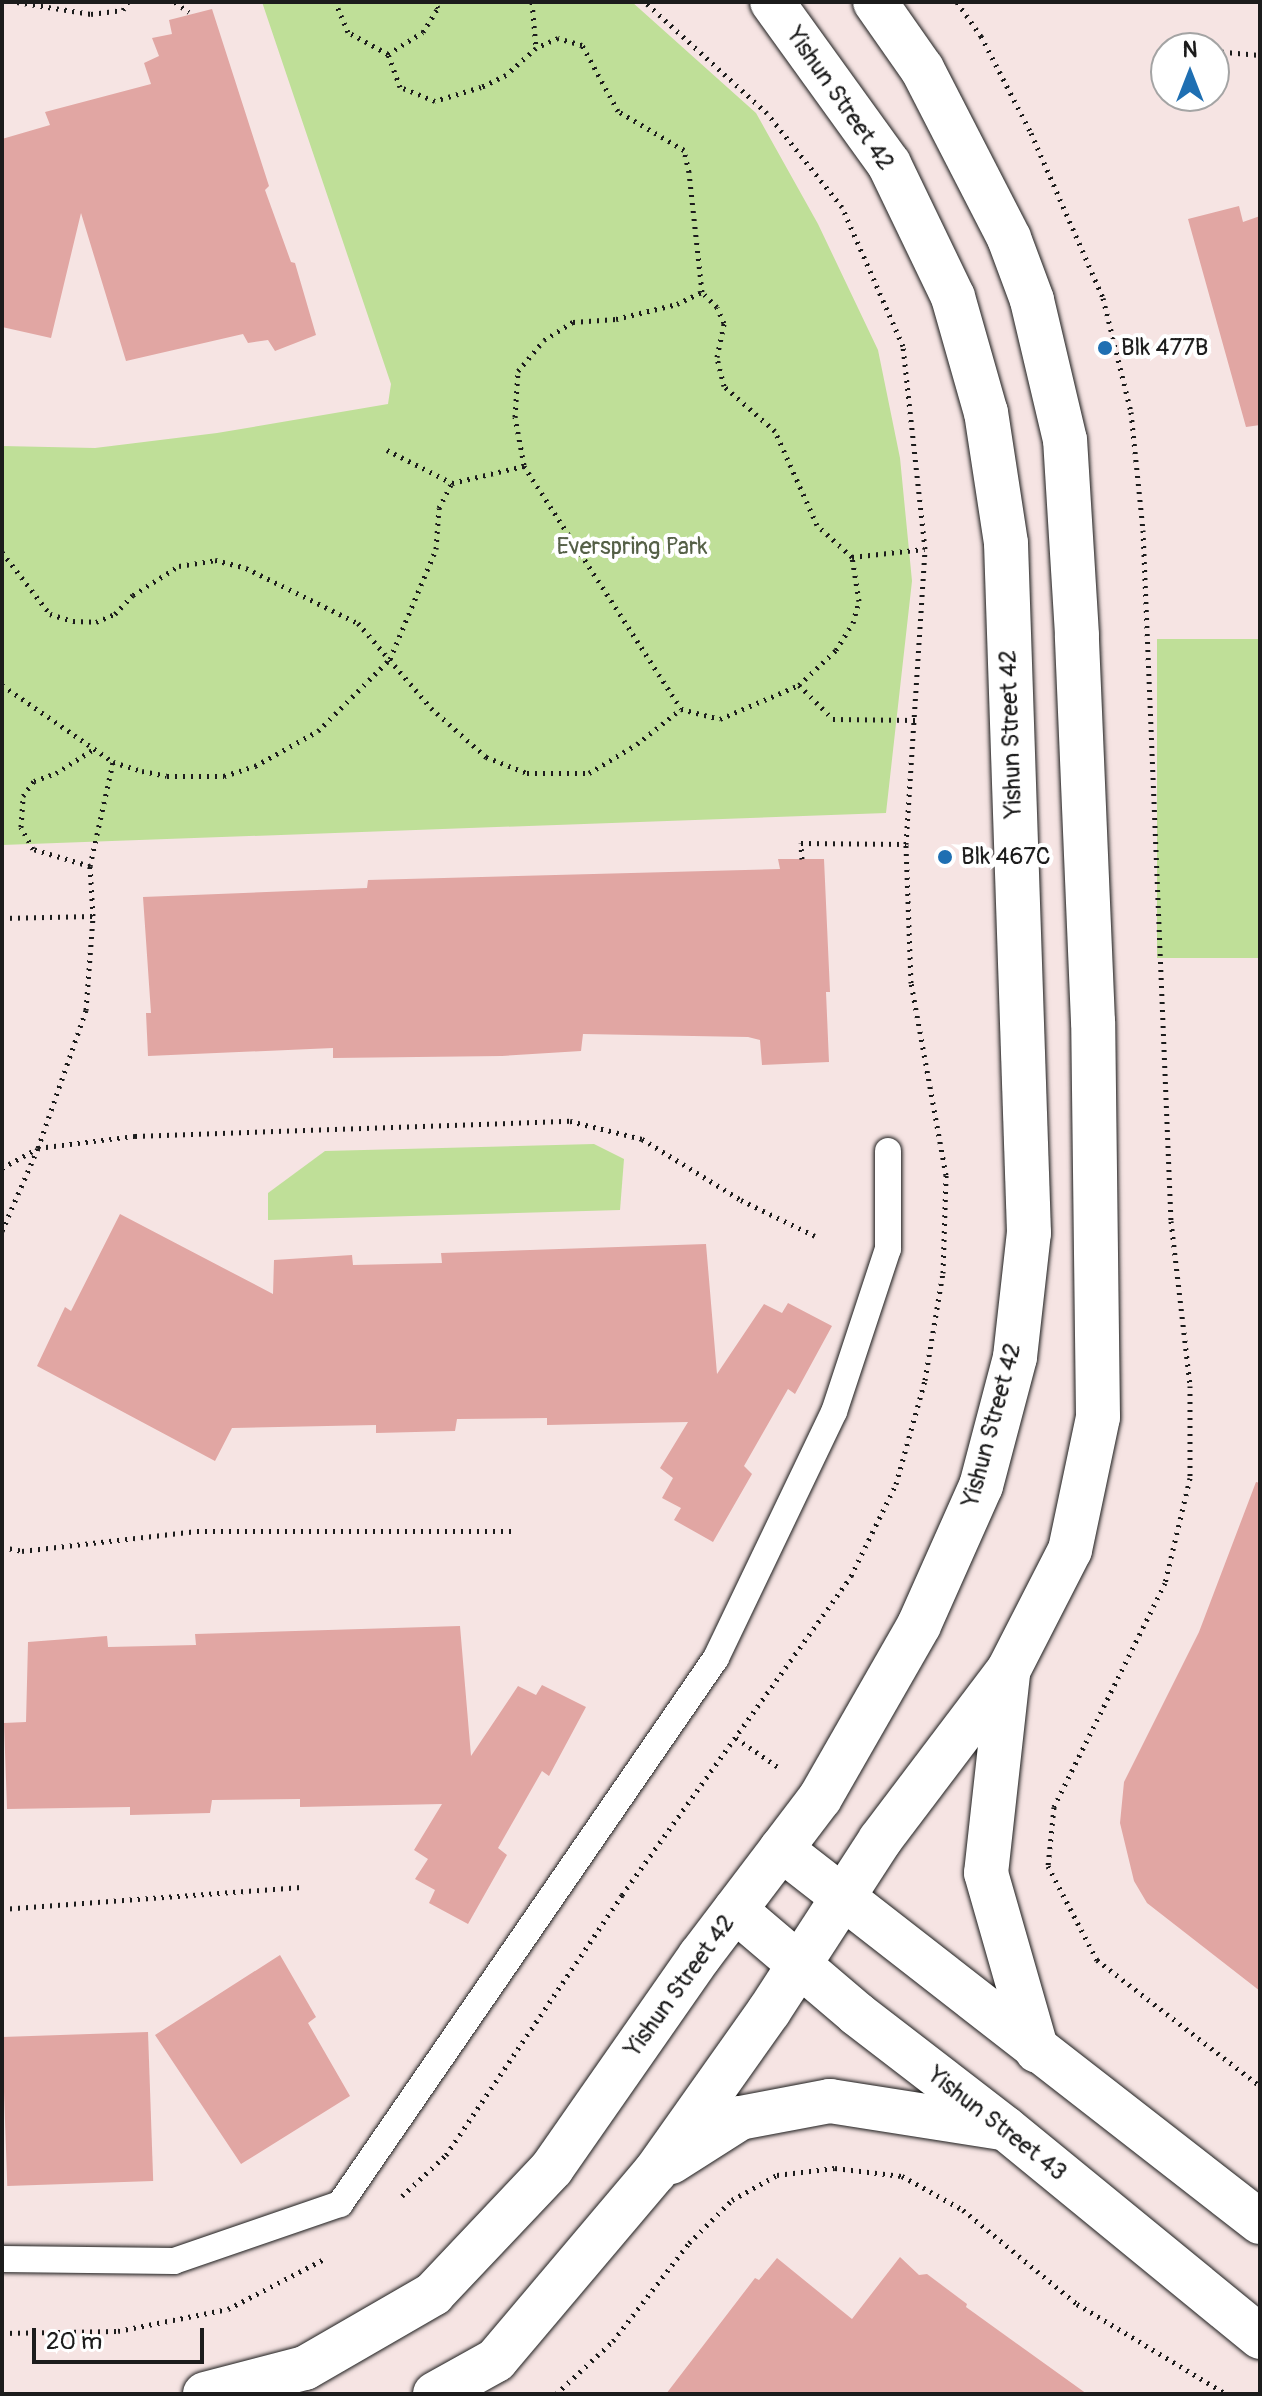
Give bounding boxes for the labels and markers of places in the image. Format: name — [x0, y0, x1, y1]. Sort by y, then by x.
place label: Blk 477B — [1121, 334, 1208, 362]
marker: Blk 477B — [1096, 339, 1114, 357]
place label: Blk 467C — [961, 843, 1051, 871]
marker: Blk 467C — [936, 848, 954, 866]

